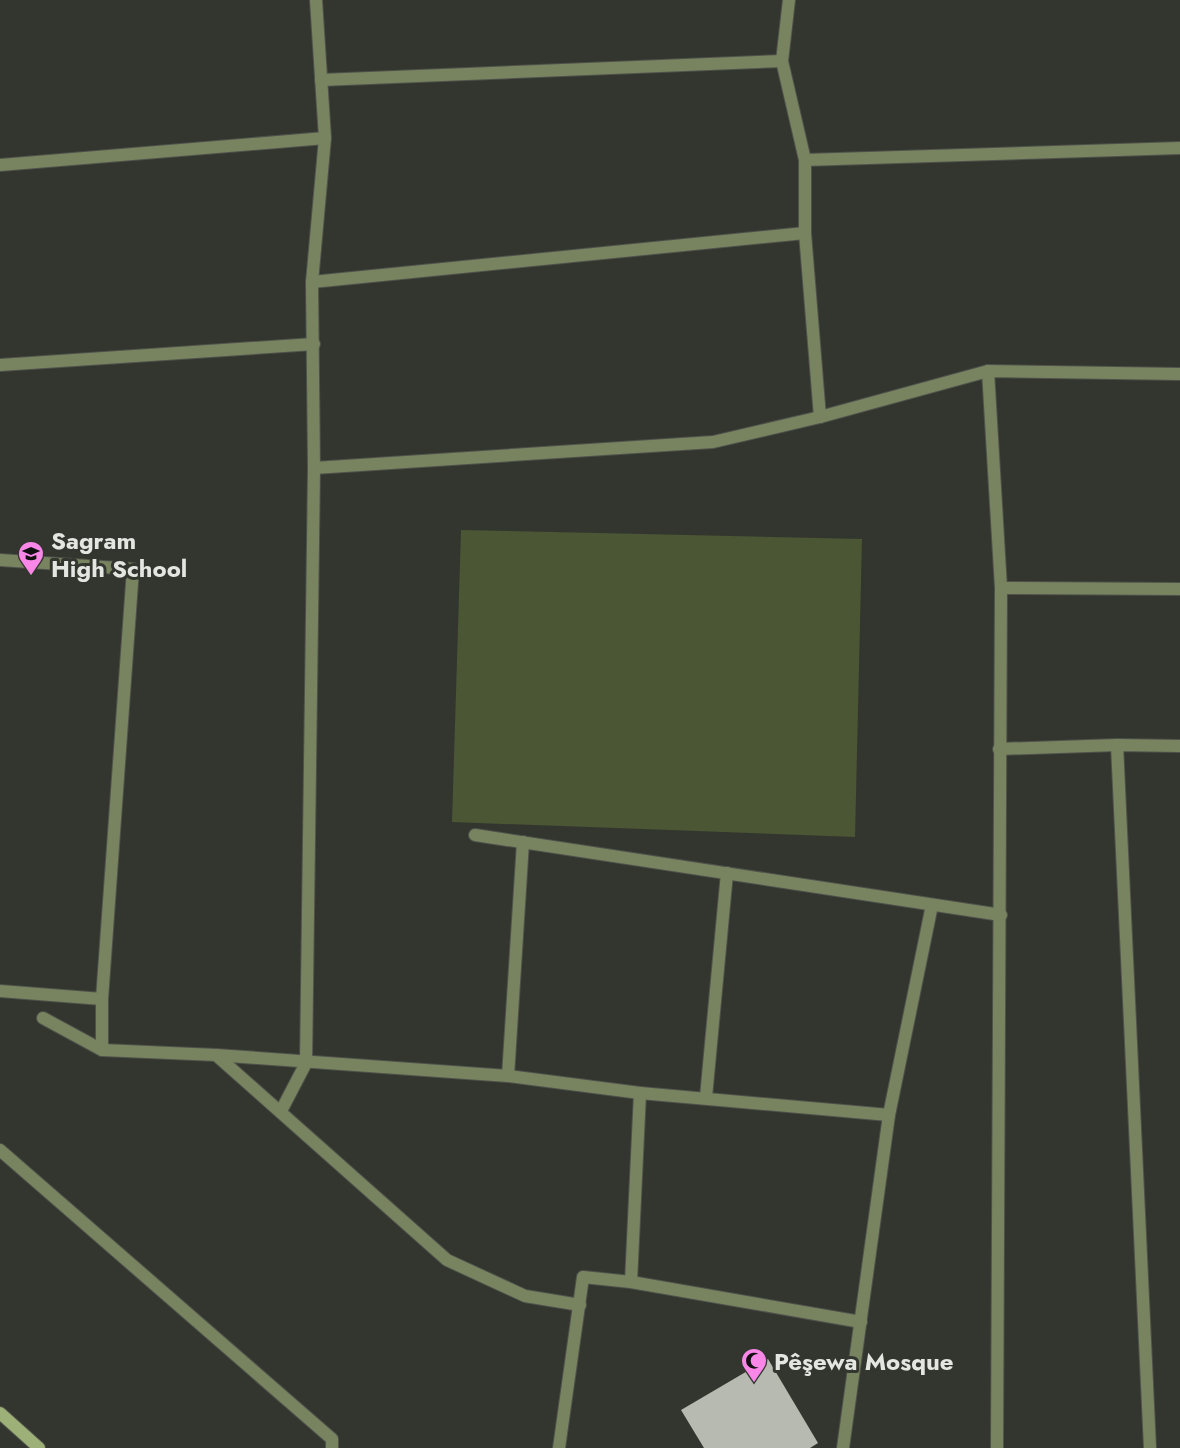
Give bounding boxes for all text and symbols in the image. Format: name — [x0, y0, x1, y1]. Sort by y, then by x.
place label: Sagram High School — [51, 523, 187, 586]
school or university icon: Sagram High School — [16, 539, 46, 577]
place label: Pêşewa Mosque — [774, 1344, 954, 1379]
mosque icon: Pêşewa Mosque — [739, 1346, 769, 1384]

